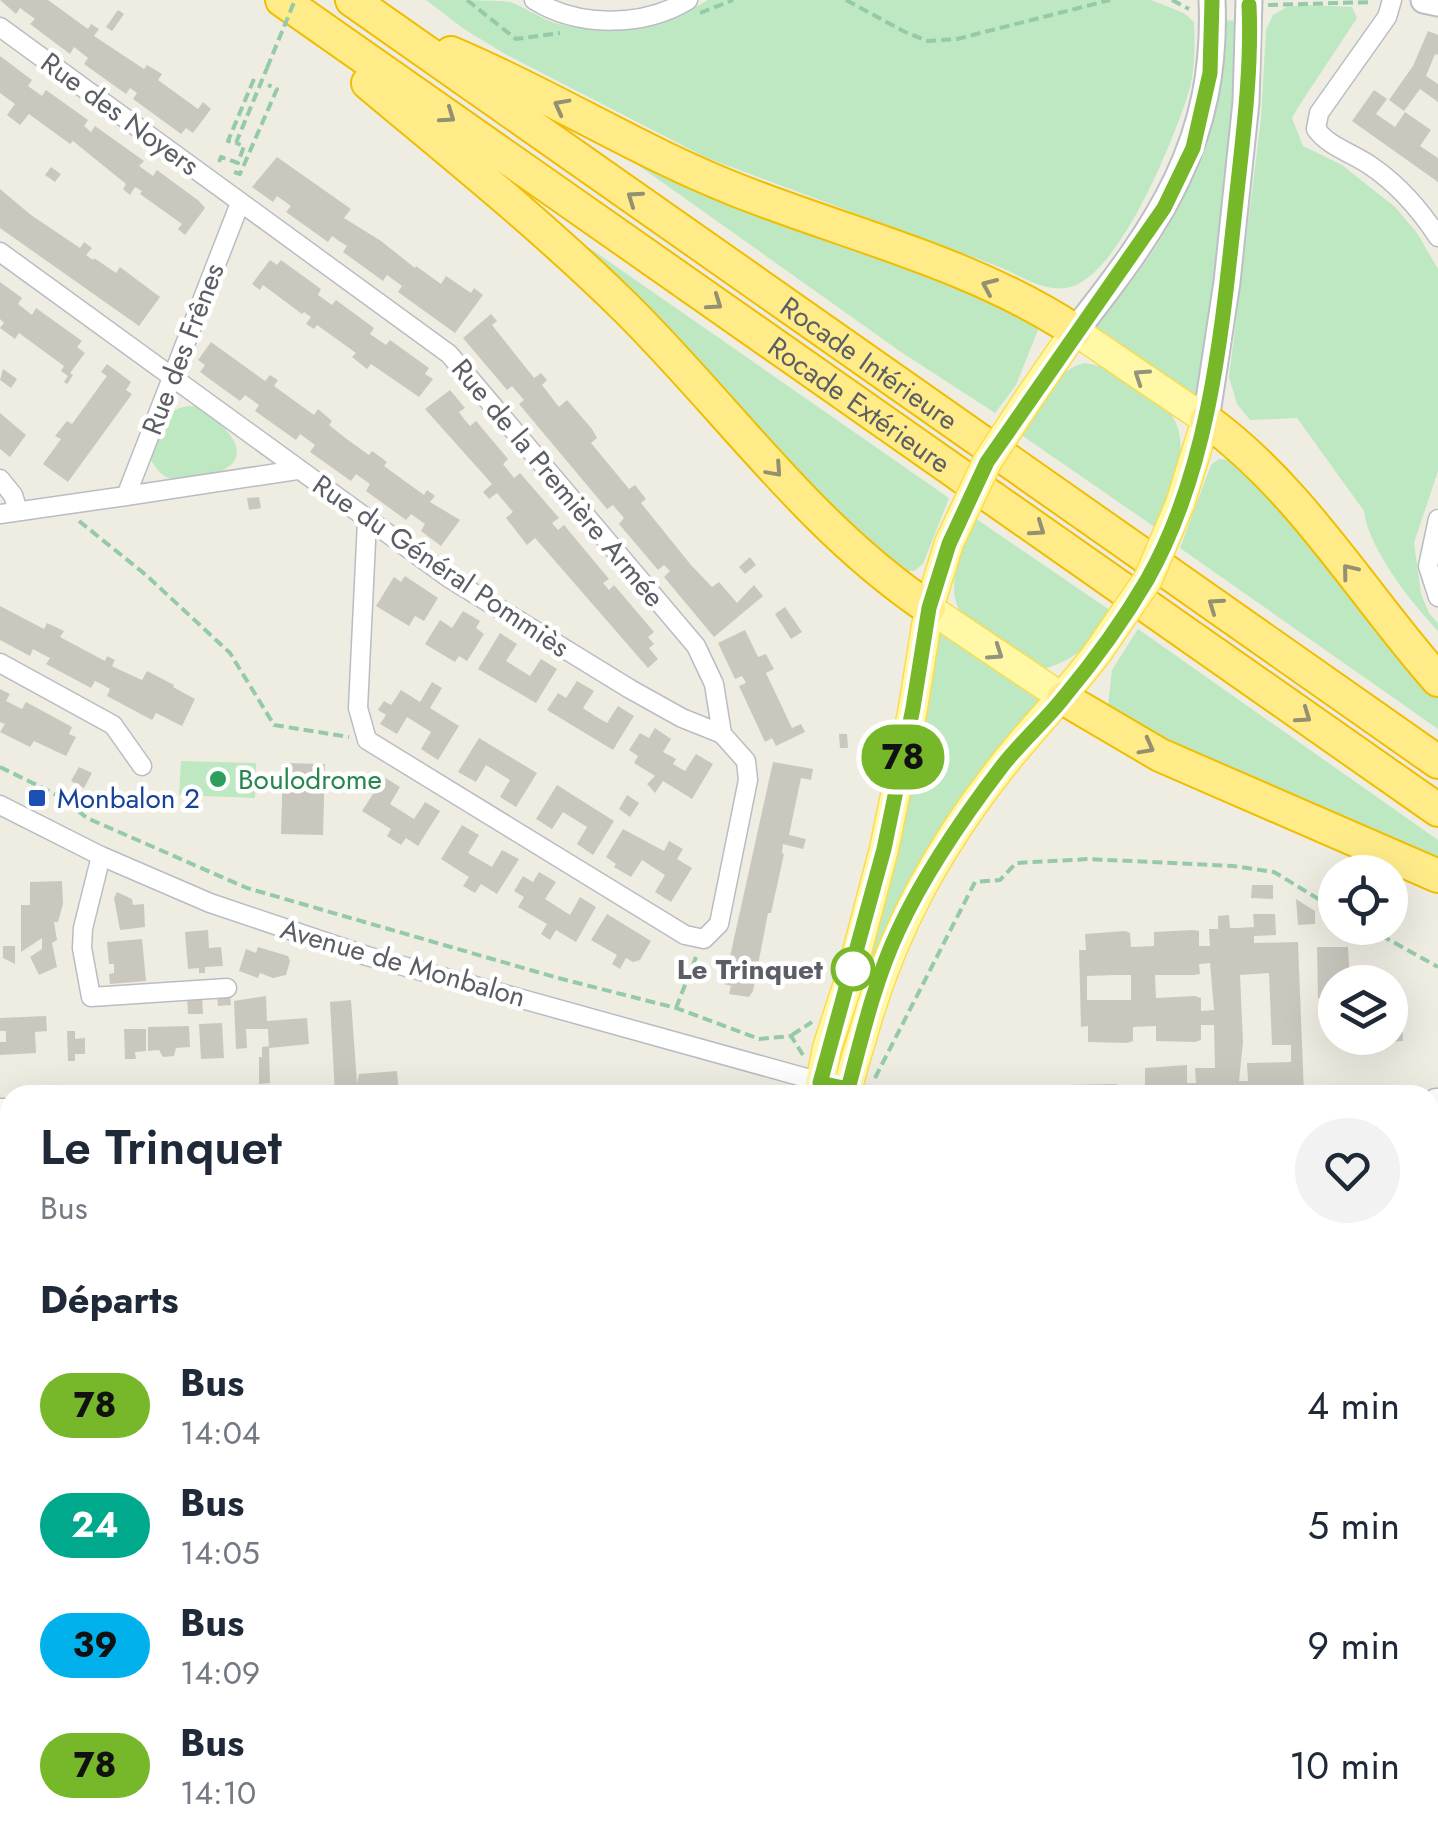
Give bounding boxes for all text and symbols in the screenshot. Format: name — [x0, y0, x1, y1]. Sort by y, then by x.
street label: Rue des Noyers — [32, 42, 208, 186]
one-way arrow — [554, 98, 572, 118]
one-way arrow — [437, 104, 456, 122]
one-way arrow — [626, 192, 645, 210]
street label: Rue des Frênes — [131, 257, 235, 441]
one-way arrow — [981, 278, 999, 298]
street label: Rocade Intérieure — [772, 286, 967, 440]
one-way arrow — [703, 291, 722, 309]
street label: Rocade Extérieure — [760, 326, 959, 483]
street label: Rue de la Première Armée — [442, 350, 674, 616]
one-way arrow — [1133, 370, 1152, 388]
one-way arrow — [764, 458, 782, 477]
street label: Rue du Général Pommiès — [304, 465, 578, 667]
one-way arrow — [1027, 517, 1045, 535]
one-way arrow — [1343, 564, 1361, 582]
one-way arrow — [1208, 599, 1226, 617]
one-way arrow — [985, 641, 1003, 660]
one-way arrow — [1293, 704, 1312, 722]
line badge: 78 — [858, 724, 948, 790]
text: 78 — [881, 732, 925, 782]
one-way arrow — [1137, 735, 1155, 755]
place label: Boulodrome — [238, 759, 382, 800]
marker: Boulodrome — [207, 768, 229, 790]
place label: Monbalon 2 — [57, 778, 200, 819]
marker: Monbalon 2 — [26, 787, 48, 809]
map controls — [1318, 855, 1408, 1055]
button: locate — [1318, 855, 1408, 945]
street label: Avenue de Monbalon — [276, 908, 530, 1018]
marker: Le Trinquet — [832, 948, 874, 990]
place label: Le Trinquet — [677, 949, 823, 990]
button: layers — [1318, 965, 1408, 1055]
text: Le Trinquet — [40, 1113, 282, 1182]
button: heart — [1295, 1118, 1400, 1223]
text: Bus — [40, 1185, 88, 1231]
text: Départs — [40, 1272, 179, 1327]
text: Bus — [180, 1355, 244, 1410]
text: 4 min — [1307, 1378, 1400, 1433]
text: 78 — [73, 1380, 117, 1430]
text: 14:04 — [180, 1410, 261, 1456]
text: Bus — [180, 1475, 244, 1530]
text: 5 min — [1308, 1498, 1400, 1553]
text: 24 — [71, 1500, 119, 1550]
text: 14:05 — [180, 1530, 260, 1576]
text: Bus — [180, 1595, 244, 1650]
text: 9 min — [1307, 1618, 1400, 1673]
text: 39 — [72, 1620, 118, 1670]
text: 14:09 — [180, 1650, 260, 1696]
text: Bus — [180, 1715, 244, 1770]
text: 10 min — [1289, 1738, 1400, 1793]
text: 78 — [73, 1740, 117, 1790]
text: 14:10 — [180, 1770, 256, 1816]

